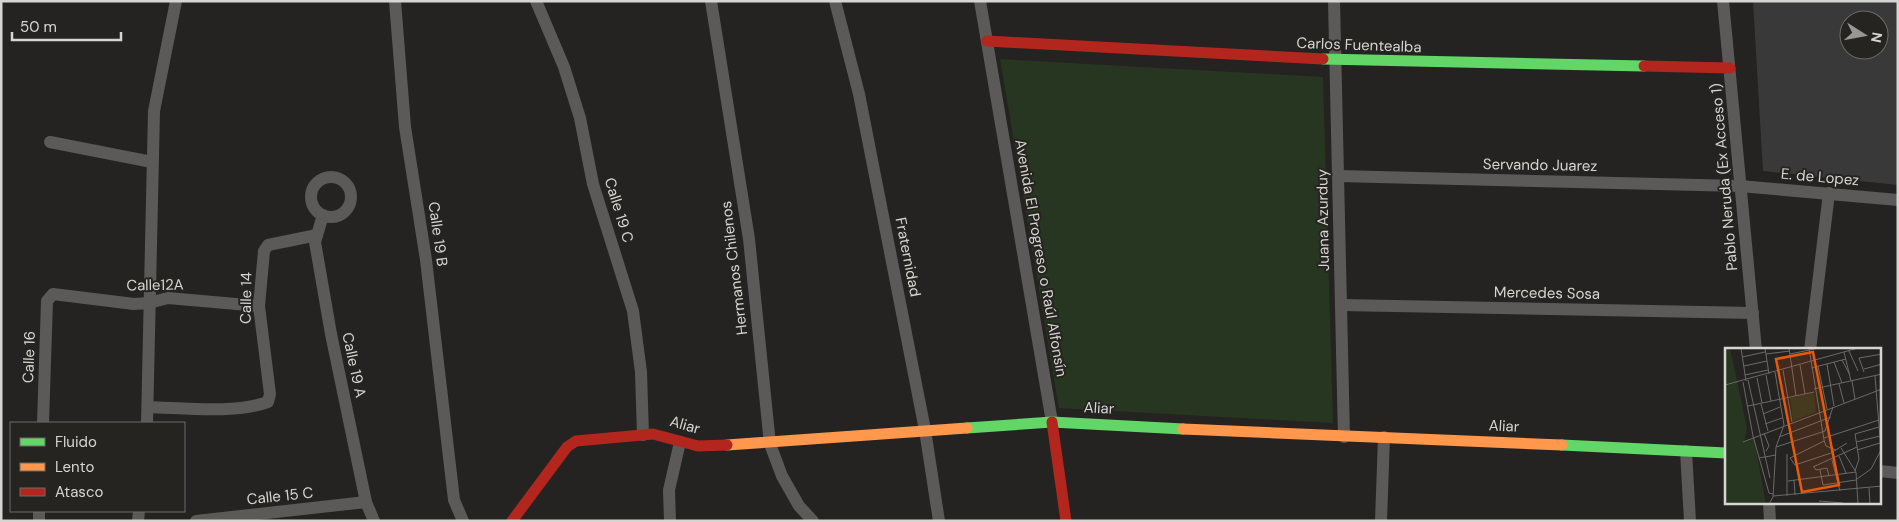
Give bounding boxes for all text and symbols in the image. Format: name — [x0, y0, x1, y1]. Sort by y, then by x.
scale bar — [12, 10, 121, 42]
north arrow — [1839, 10, 1889, 60]
text: 50 m — [20, 17, 57, 37]
text: N — [1867, 31, 1887, 44]
street label: Carlos Fuentealba — [1296, 33, 1422, 57]
street label: Pablo Neruda (Ex Acceso 1) — [1706, 82, 1742, 272]
street label: Avenida El Progreso o Raúl Alfonsín — [1010, 138, 1072, 378]
street label: Servando Juarez — [1483, 154, 1597, 176]
street label: E. de Lopez — [1780, 164, 1860, 190]
street label: Juana Azurduy — [1312, 168, 1334, 271]
street label: Calle 19 C — [600, 175, 638, 245]
street label: Calle 19 B — [424, 200, 452, 268]
street label: Hermanos Chilenos — [716, 200, 752, 336]
street label: Fraternidad — [891, 216, 925, 298]
street label: Calle 14 — [236, 272, 256, 324]
street label: Calle12A — [126, 274, 184, 295]
street label: Mercedes Sosa — [1494, 282, 1600, 304]
street label: Calle 16 — [18, 331, 40, 383]
street label: Calle 19 A — [337, 331, 371, 399]
inset map — [1725, 348, 1882, 504]
street label: Aliar — [1083, 397, 1115, 419]
street label: Aliar — [668, 411, 703, 439]
street label: Aliar — [1488, 415, 1520, 437]
legend — [10, 422, 185, 512]
text: Fluido — [55, 432, 97, 452]
text: Lento — [55, 457, 94, 477]
text: Atasco — [55, 482, 103, 502]
street label: Calle 15 C — [246, 483, 314, 509]

